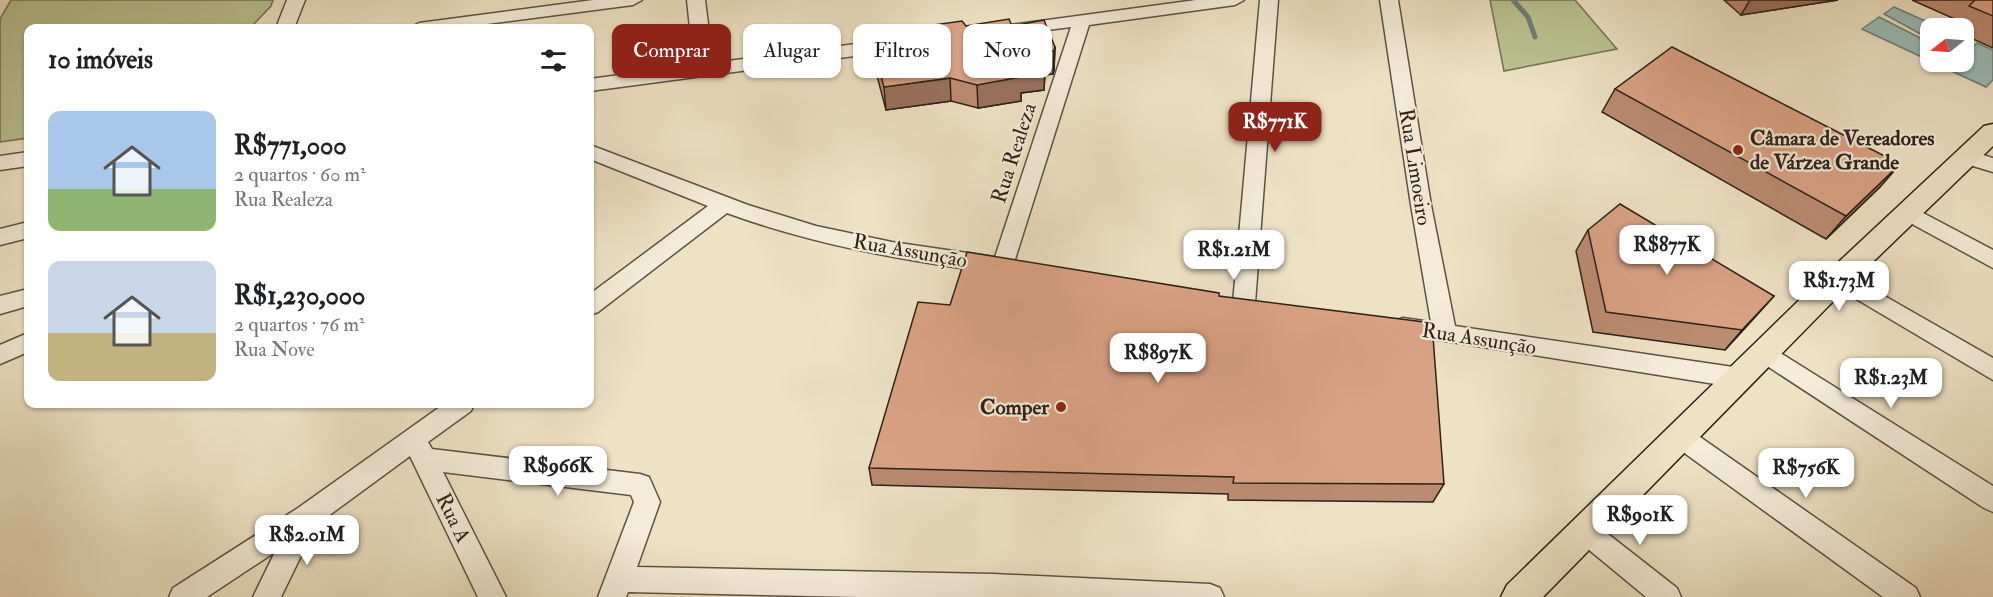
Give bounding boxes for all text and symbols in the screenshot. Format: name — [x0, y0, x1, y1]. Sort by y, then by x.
north arrow — [1920, 18, 1974, 72]
map controls — [1920, 18, 1974, 72]
chip: Comprar — [612, 24, 731, 78]
chip: Alugar — [743, 24, 841, 78]
chip: Filtros — [853, 24, 951, 78]
chip: Novo — [963, 24, 1052, 78]
text: 10 imóveis — [48, 44, 153, 76]
icon: filters — [537, 44, 570, 77]
street label: Rua Realeza — [985, 99, 1043, 207]
pin: R$771K — [1226, 102, 1324, 153]
street label: Rua Limoeiro — [1392, 107, 1438, 227]
text: R$771K — [1242, 109, 1308, 134]
place label: Câmara de Vereadores de Várzea Grande — [1750, 125, 1935, 176]
text: R$771,000 — [234, 130, 347, 162]
icon: home — [96, 135, 168, 207]
marker: Câmara de Vereadores de Várzea Grande — [1731, 143, 1745, 157]
text: 2 quartos · 60 m² — [234, 162, 366, 187]
text: Rua Realeza — [234, 187, 333, 212]
pin: R$877K — [1618, 225, 1716, 276]
street label: Rua Assunção — [851, 228, 969, 274]
pin: R$1.21M — [1179, 230, 1289, 281]
text: R$877K — [1633, 232, 1701, 257]
text: R$1.21M — [1197, 237, 1271, 262]
pin: R$1.73M — [1784, 261, 1894, 312]
text: R$1.73M — [1803, 268, 1875, 293]
text: R$1,230,000 — [234, 280, 365, 312]
icon: home — [96, 285, 168, 357]
text: 2 quartos · 76 m² — [234, 312, 365, 337]
street label: Rua Assunção — [1420, 317, 1538, 361]
pin: R$897K — [1109, 333, 1207, 384]
text: Rua Nove — [234, 337, 315, 362]
text: R$897K — [1124, 340, 1192, 365]
pin: R$1.23M — [1836, 358, 1946, 409]
text: R$1.23M — [1854, 365, 1928, 390]
place label: Comper — [980, 394, 1050, 421]
marker: Comper — [1054, 400, 1068, 414]
pin: R$966K — [509, 446, 607, 497]
pin: R$756K — [1757, 448, 1855, 499]
text: R$966K — [523, 453, 593, 478]
text: R$756K — [1772, 455, 1840, 480]
street label: Rua A — [429, 489, 477, 547]
pin: R$901K — [1591, 495, 1689, 546]
text: R$901K — [1606, 502, 1674, 527]
pin: R$2.01M — [252, 515, 362, 566]
text: R$2.01M — [269, 522, 345, 547]

